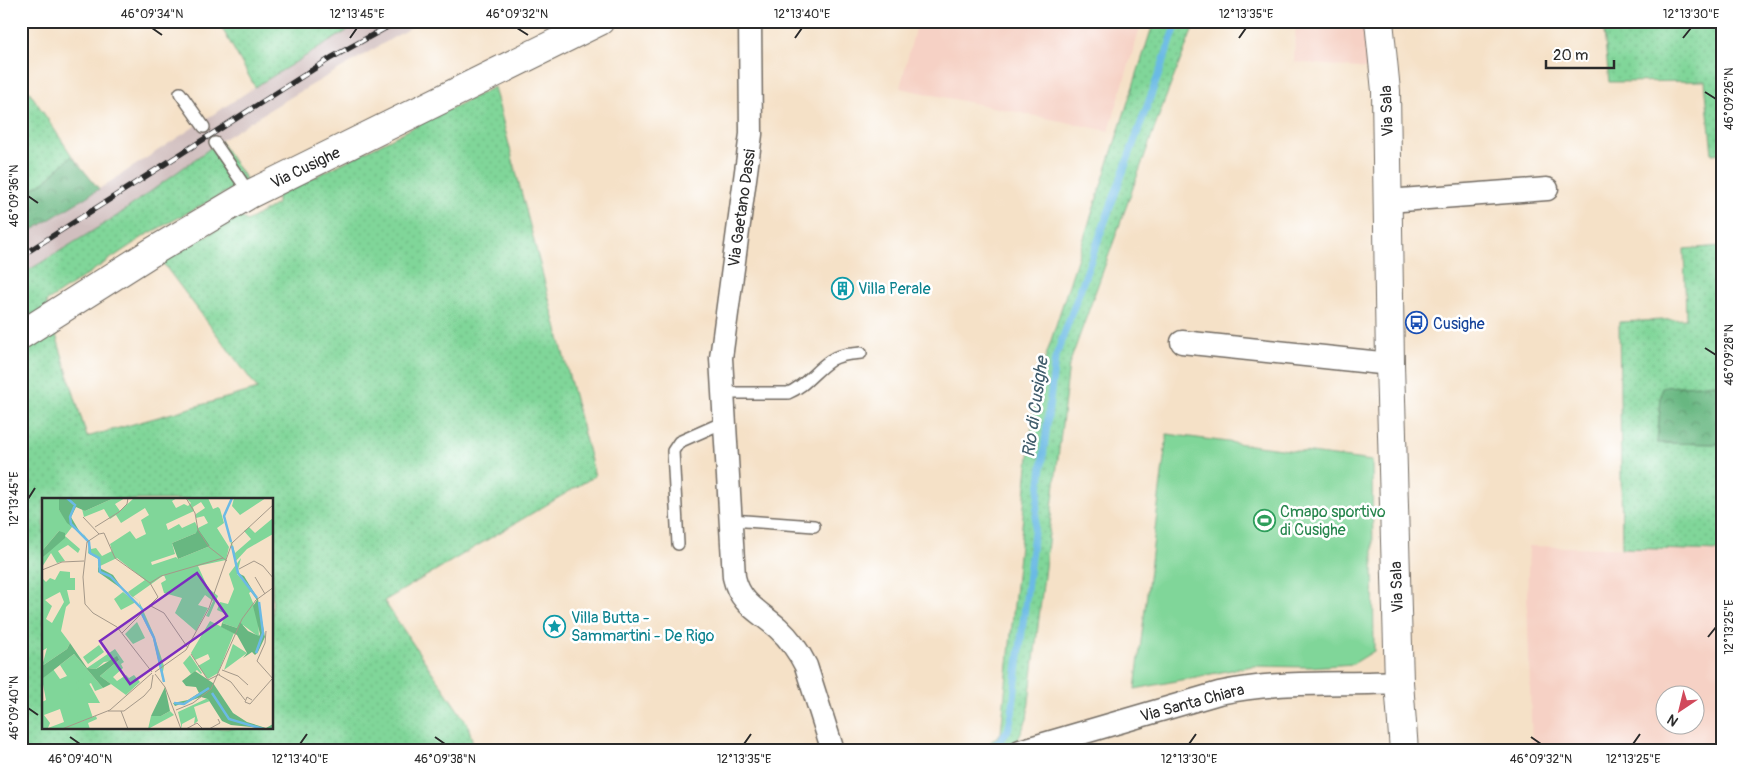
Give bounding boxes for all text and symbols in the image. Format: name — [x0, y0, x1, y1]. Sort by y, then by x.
text: 46°09'34"N — [121, 7, 183, 22]
text: 12°13'45"E — [330, 7, 385, 22]
text: 46°09'32"N — [486, 7, 548, 22]
text: 12°13'40"E — [774, 7, 830, 22]
text: 12°13'35"E — [1219, 7, 1273, 22]
text: 12°13'30"E — [1663, 7, 1719, 22]
scale bar — [1546, 38, 1613, 70]
text: 20 m — [1553, 46, 1588, 65]
text: 46°09'26"N — [1722, 68, 1737, 130]
street label: Via Sala — [1376, 85, 1398, 137]
street label: Via Cusighe — [267, 142, 344, 193]
street label: Via Gaetano Dassi — [724, 148, 760, 268]
text: 46°09'36"N — [7, 165, 22, 227]
building icon: Villa Perale — [830, 276, 854, 300]
place label: Villa Perale — [858, 279, 931, 299]
bus stop icon: Cusighe — [1405, 311, 1429, 335]
place label: Cusighe — [1433, 314, 1485, 334]
text: 46°09'28"N — [1722, 324, 1737, 386]
water label: Rio di Cusighe — [1017, 353, 1054, 459]
text: 12°13'45"E — [7, 472, 22, 527]
inset map — [42, 498, 274, 730]
place label: Cmapo sportivo di Cusighe — [1280, 502, 1386, 540]
sports icon: Cmapo sportivo di Cusighe — [1252, 508, 1276, 532]
street label: Via Sala — [1386, 561, 1408, 613]
text: 12°13'25"E — [1722, 600, 1737, 654]
place label: Villa Butta - Sammartini - De Rigo — [571, 608, 715, 646]
place icon: Villa Butta - Sammartini - De Rigo — [543, 614, 567, 638]
text: 46°09'40"N — [7, 676, 22, 740]
street label: Via Santa Chiara — [1138, 679, 1246, 726]
north arrow — [1656, 684, 1706, 734]
text: N — [1664, 711, 1682, 730]
text: 46°09'40"N — [48, 752, 112, 767]
text: 12°13'40"E — [272, 752, 328, 767]
text: 46°09'38"N — [414, 752, 476, 767]
text: 12°13'35"E — [717, 752, 771, 767]
text: 12°13'30"E — [1161, 752, 1217, 767]
text: 46°09'32"N — [1510, 752, 1572, 767]
text: 12°13'25"E — [1606, 752, 1660, 767]

